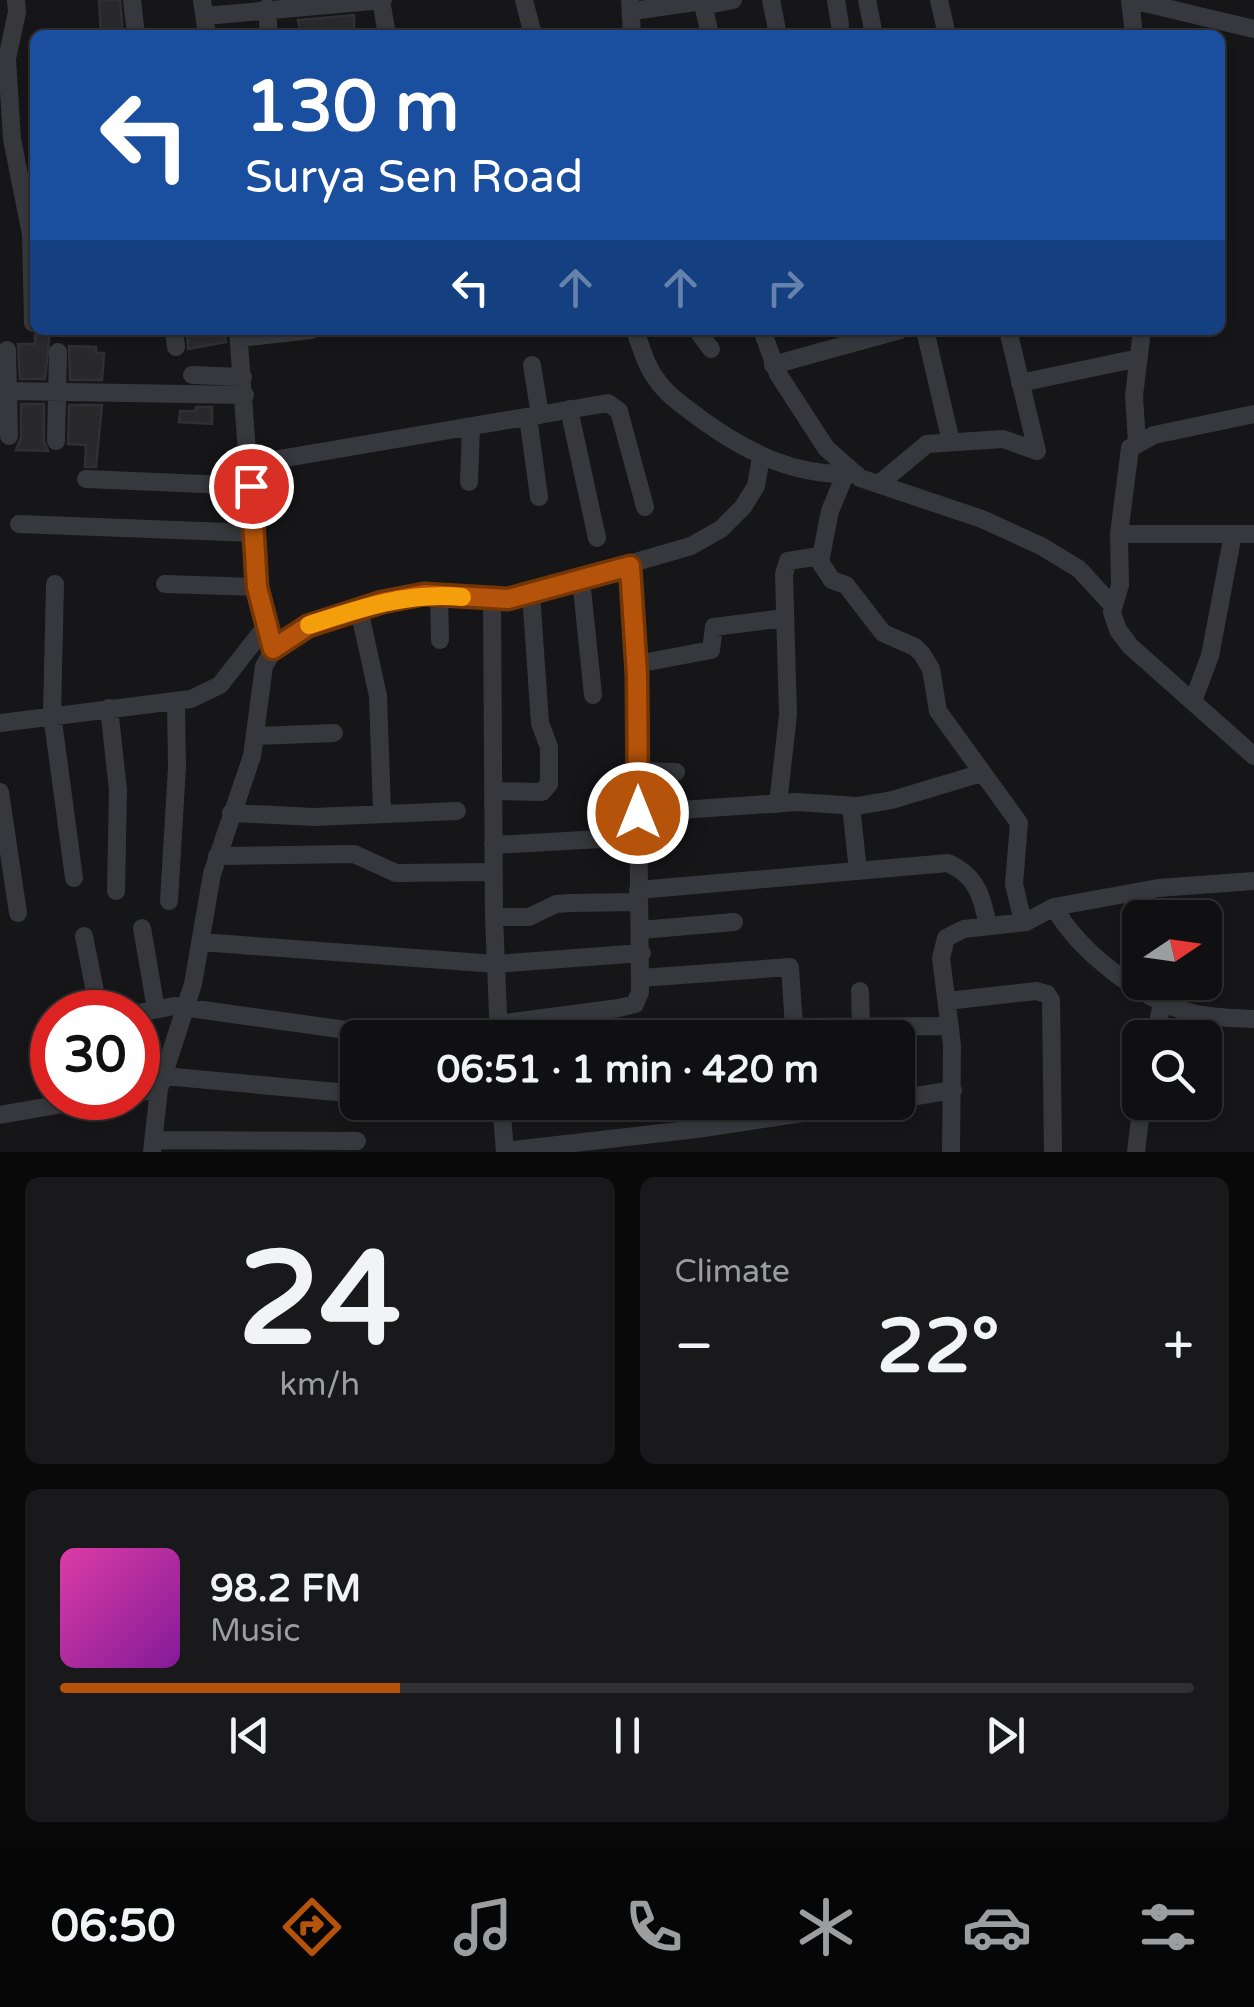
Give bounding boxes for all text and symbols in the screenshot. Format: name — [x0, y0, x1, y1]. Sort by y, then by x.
text: 130 m — [245, 66, 459, 150]
icon: left — [80, 70, 210, 200]
text: Surya Sen Road — [245, 151, 583, 205]
icon: left — [443, 260, 498, 315]
icon: ahead — [548, 260, 603, 315]
icon: ahead — [653, 260, 708, 315]
icon: right — [758, 260, 813, 315]
pin — [209, 444, 294, 529]
icon: arrive — [224, 459, 279, 514]
position arrow — [586, 761, 690, 865]
north arrow — [1122, 900, 1222, 1000]
map controls — [1122, 900, 1222, 1120]
speed limit sign: 30 — [30, 990, 160, 1120]
button: search — [1122, 1020, 1222, 1120]
text: 06:51 · 1 min · 420 m — [436, 1047, 819, 1093]
text: 24 — [238, 1223, 401, 1379]
text: Climate — [675, 1253, 790, 1291]
text: 22° — [877, 1302, 1000, 1392]
text: − — [675, 1314, 714, 1380]
text: + — [1163, 1314, 1194, 1380]
text: km/h — [280, 1366, 360, 1404]
text: 98.2 FM — [210, 1566, 361, 1612]
text: Music — [210, 1612, 300, 1650]
icon: previous — [222, 1708, 277, 1763]
icon: pause — [600, 1708, 655, 1763]
icon: next — [978, 1708, 1033, 1763]
icon: directions — [277, 1892, 347, 1962]
icon: music — [448, 1892, 518, 1962]
icon: phone — [619, 1892, 689, 1962]
icon: climate — [791, 1892, 861, 1962]
icon: car — [962, 1892, 1032, 1962]
icon: filters — [1133, 1892, 1203, 1962]
text: 06:50 — [51, 1900, 175, 1954]

